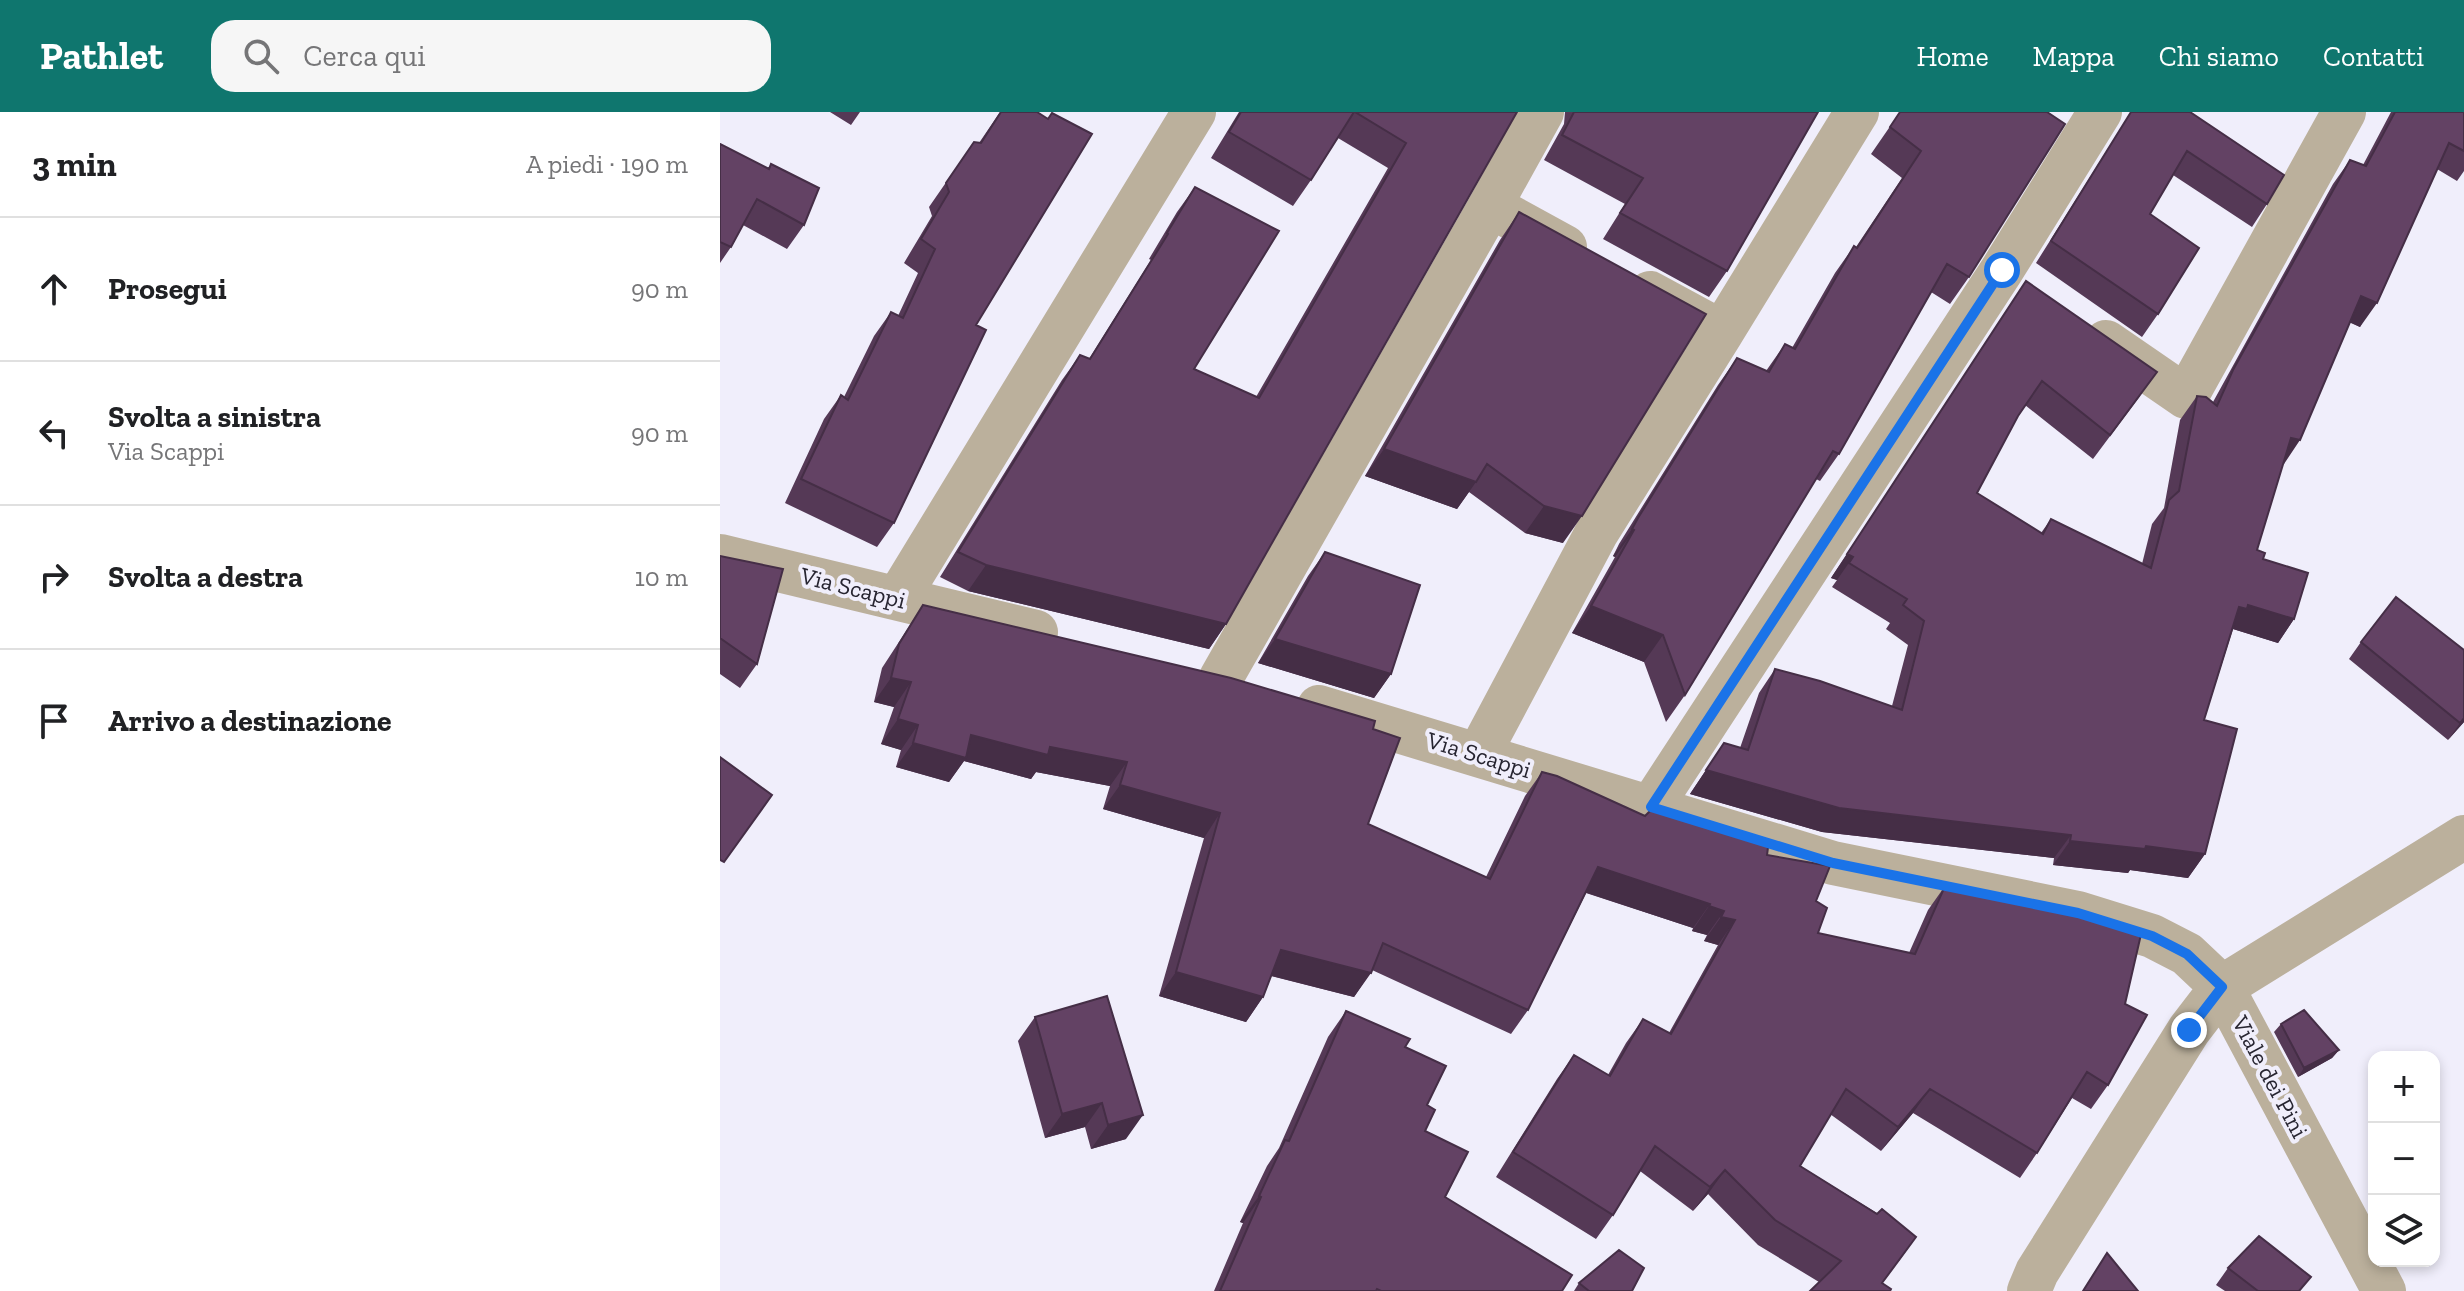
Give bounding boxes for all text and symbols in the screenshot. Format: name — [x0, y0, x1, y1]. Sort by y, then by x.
search box — [211, 20, 771, 92]
text: Pathlet — [40, 33, 163, 79]
icon: search — [239, 34, 283, 78]
text: Cerca qui — [303, 38, 426, 74]
text: Home — [1916, 40, 1989, 73]
text: Mappa — [2033, 40, 2115, 73]
text: Chi siamo — [2159, 40, 2279, 73]
text: Contatti — [2323, 40, 2424, 73]
text: 3 min — [32, 144, 117, 185]
text: A piedi · 190 m — [526, 148, 688, 180]
route start — [1984, 252, 2020, 288]
icon: ahead — [32, 267, 76, 311]
text: Prosegui — [108, 271, 227, 307]
text: 90 m — [631, 273, 688, 305]
text: Svolta a sinistra — [108, 399, 321, 435]
icon: left — [32, 411, 76, 455]
text: 90 m — [631, 417, 688, 449]
text: Via Scappi — [108, 435, 224, 467]
icon: right — [32, 555, 76, 599]
text: Svolta a destra — [108, 559, 303, 595]
street label: Via Scappi — [797, 560, 909, 615]
text: 10 m — [635, 561, 688, 593]
icon: arrive — [32, 699, 76, 743]
text: Arrivo a destinazione — [108, 703, 392, 739]
street label: Via Scappi — [1423, 725, 1535, 784]
street label: Viale dei Pini — [2226, 1010, 2315, 1143]
route end — [2171, 1012, 2207, 1048]
map controls — [2368, 1051, 2440, 1267]
button: + — [2368, 1051, 2440, 1123]
button: − — [2368, 1123, 2440, 1195]
button: layers — [2368, 1195, 2440, 1267]

